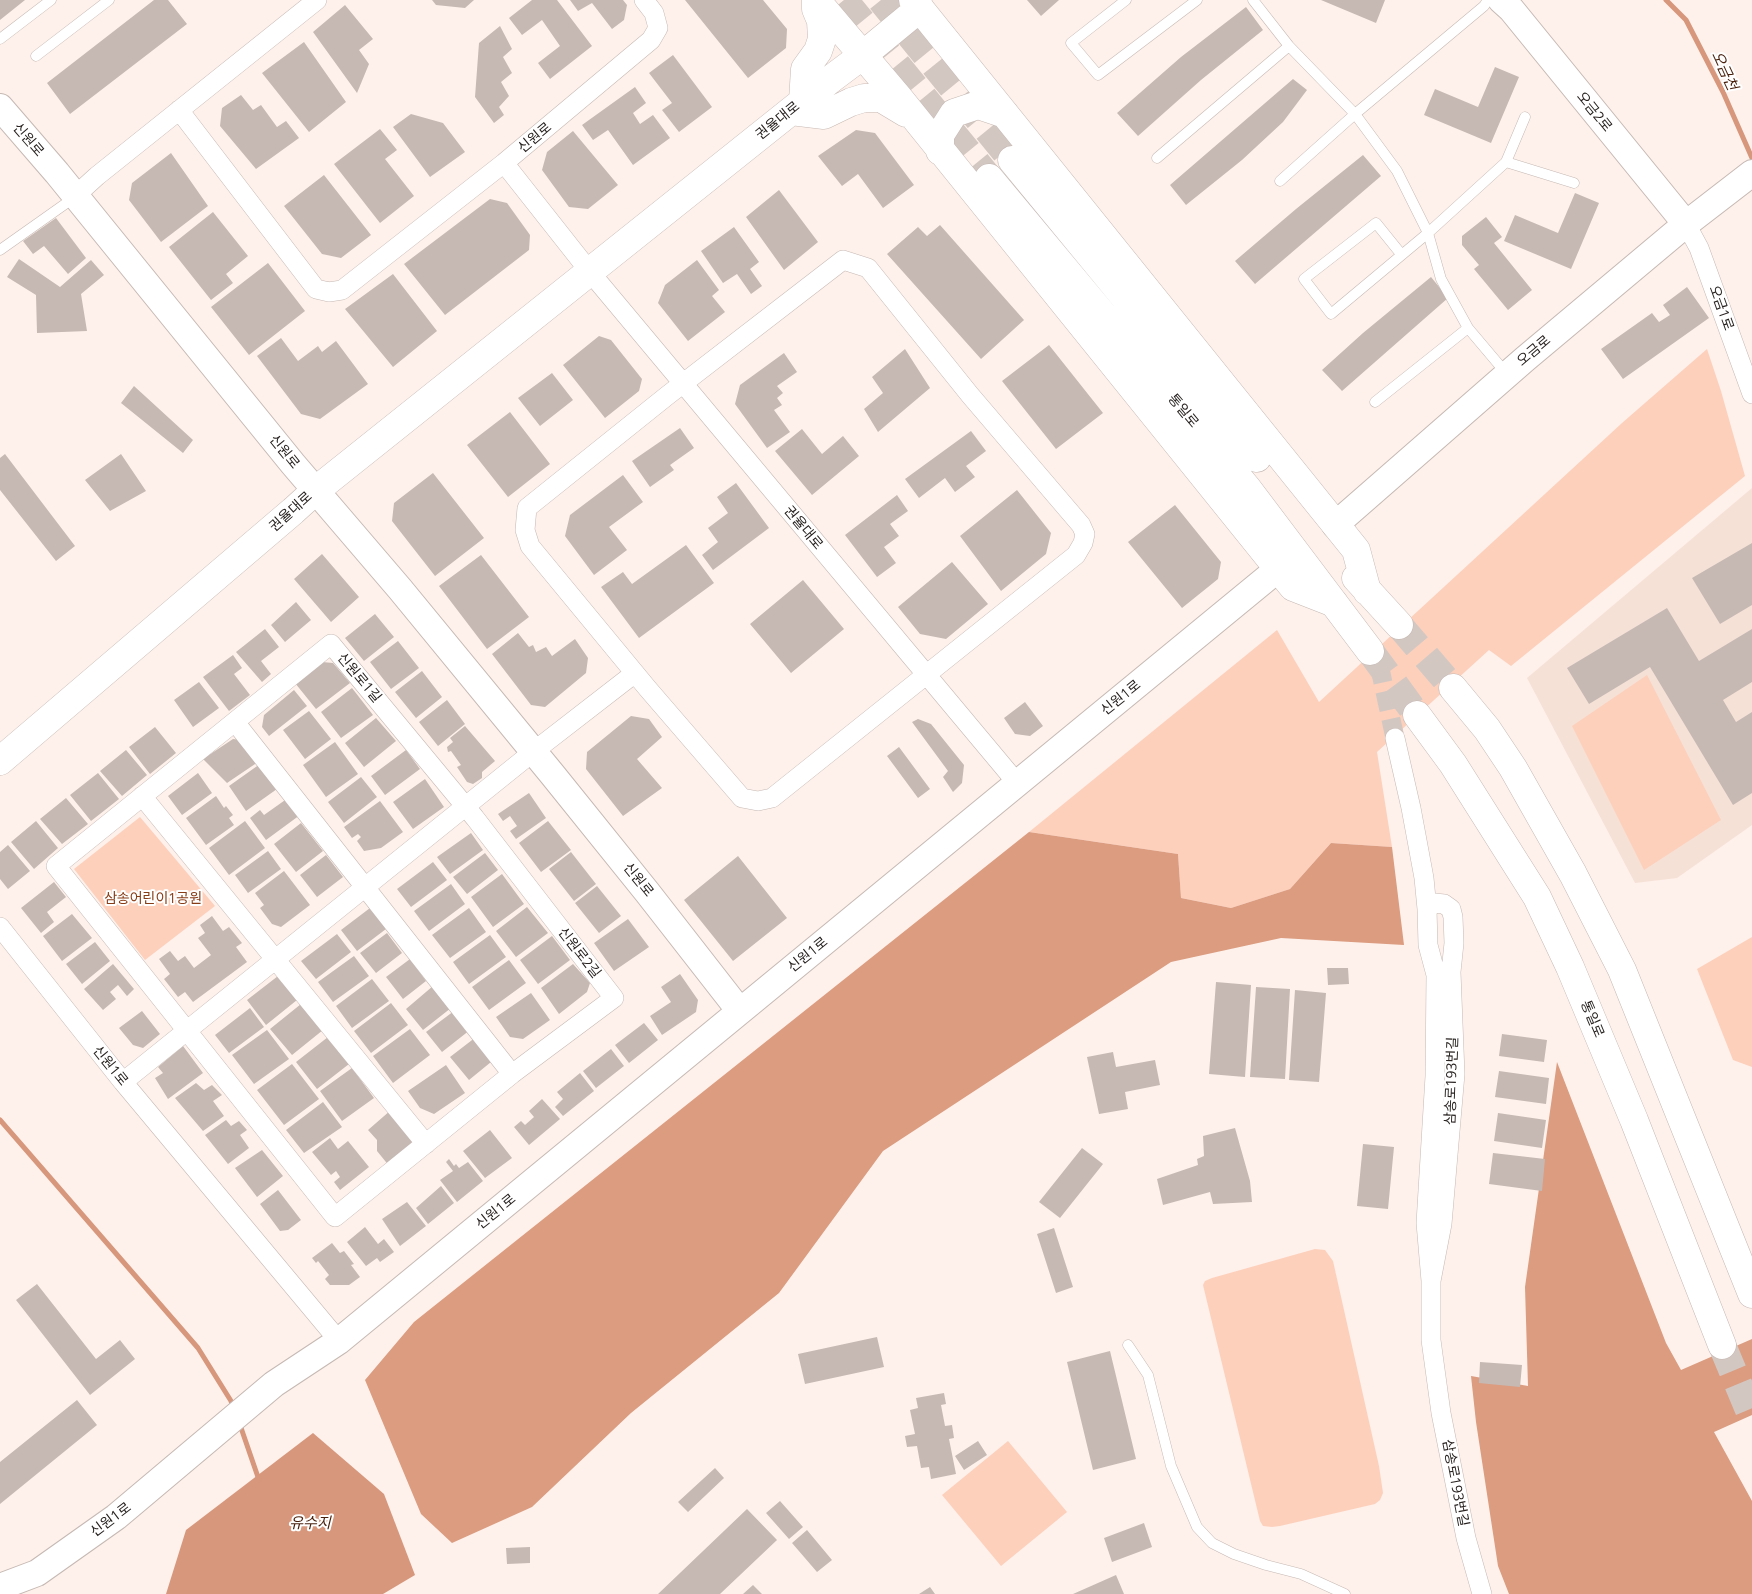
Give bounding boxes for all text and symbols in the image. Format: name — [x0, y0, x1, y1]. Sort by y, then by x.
water label: 오금천 — [1707, 48, 1741, 94]
street label: 오금2로 — [1573, 89, 1615, 135]
street label: 권율대로 — [753, 98, 803, 144]
street label: 신원로 — [515, 119, 555, 157]
street label: 신원로 — [9, 120, 47, 160]
street label: 오금1로 — [1705, 283, 1737, 333]
street label: 오금로 — [1514, 332, 1554, 370]
street label: 통일로 — [1164, 391, 1202, 431]
street label: 신원로 — [265, 432, 303, 472]
street label: 권율대로 — [266, 489, 316, 535]
street label: 권율대로 — [780, 503, 826, 553]
street label: 신원로1길 — [333, 650, 385, 706]
street label: 신원1로 — [1098, 677, 1144, 719]
street label: 신원로 — [619, 860, 657, 900]
park label: 삼송어린이1공원 — [104, 891, 202, 907]
street label: 신원로2길 — [554, 924, 604, 982]
street label: 신원1로 — [785, 934, 831, 976]
street label: 통일로 — [1577, 998, 1607, 1040]
street label: 삼송로193번길 — [1442, 1037, 1462, 1125]
street label: 신원1로 — [89, 1043, 131, 1089]
street label: 신원1로 — [473, 1191, 519, 1233]
street label: 삼송로193번길 — [1438, 1438, 1472, 1528]
street label: 신원1로 — [87, 1499, 135, 1541]
water label: 유수지 — [289, 1515, 331, 1533]

